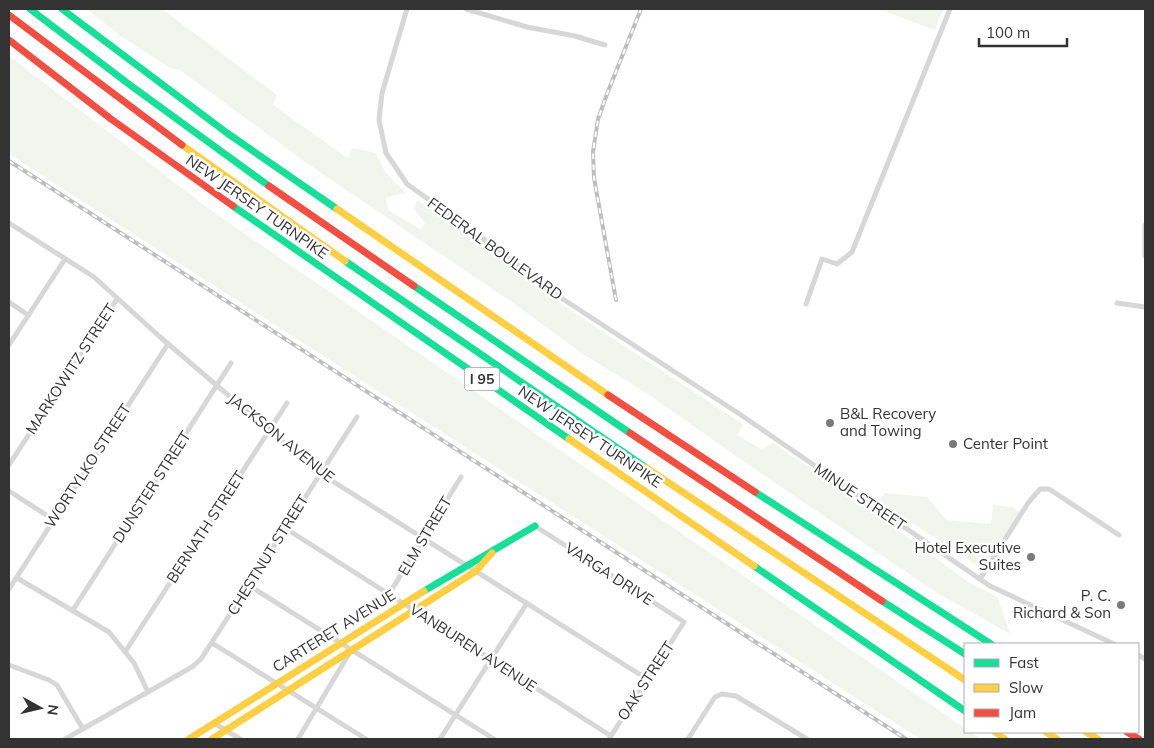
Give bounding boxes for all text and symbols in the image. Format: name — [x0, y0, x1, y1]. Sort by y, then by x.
scale bar — [979, 15, 1066, 47]
text: 100 m — [986, 23, 1030, 42]
street label: NEW JERSEY TURNPIKE — [182, 150, 332, 263]
street label: FEDERAL BOULEVARD — [424, 193, 567, 304]
street label: MARKOWITZ STREET — [21, 300, 120, 438]
road number: I 95 — [464, 368, 500, 390]
street label: NEW JERSEY TURNPIKE — [515, 381, 666, 492]
street label: JACKSON AVENUE — [224, 389, 339, 487]
street label: WORTYLKO STREET — [40, 400, 135, 531]
place label: B&L Recovery and Towing — [840, 404, 936, 440]
marker: B&L Recovery and Towing — [824, 417, 836, 429]
street label: DUNSTER STREET — [108, 427, 195, 546]
place label: Center Point — [963, 434, 1048, 453]
marker: Center Point — [947, 438, 959, 450]
street label: MINUE STREET — [811, 459, 910, 534]
street label: BERNATH STREET — [162, 467, 249, 586]
street label: CHESTNUT STREET — [223, 491, 312, 619]
street label: ELM STREET — [394, 493, 456, 579]
street label: VARGA DRIVE — [561, 538, 657, 609]
place label: Hotel Executive Suites — [914, 538, 1021, 574]
marker: Hotel Executive Suites — [1025, 551, 1037, 563]
street label: CARTERET AVENUE — [269, 585, 399, 676]
place label: P. C. Richard & Son — [1013, 586, 1111, 622]
street label: VANBUREN AVENUE — [406, 599, 541, 696]
marker: P. C. Richard & Son — [1115, 599, 1127, 611]
street label: OAK STREET — [613, 637, 678, 724]
legend — [964, 643, 1139, 733]
text: Fast — [1009, 653, 1039, 672]
text: Slow — [1009, 678, 1043, 697]
north arrow — [15, 683, 65, 733]
text: N — [43, 703, 63, 716]
text: Jam — [1009, 703, 1036, 722]

